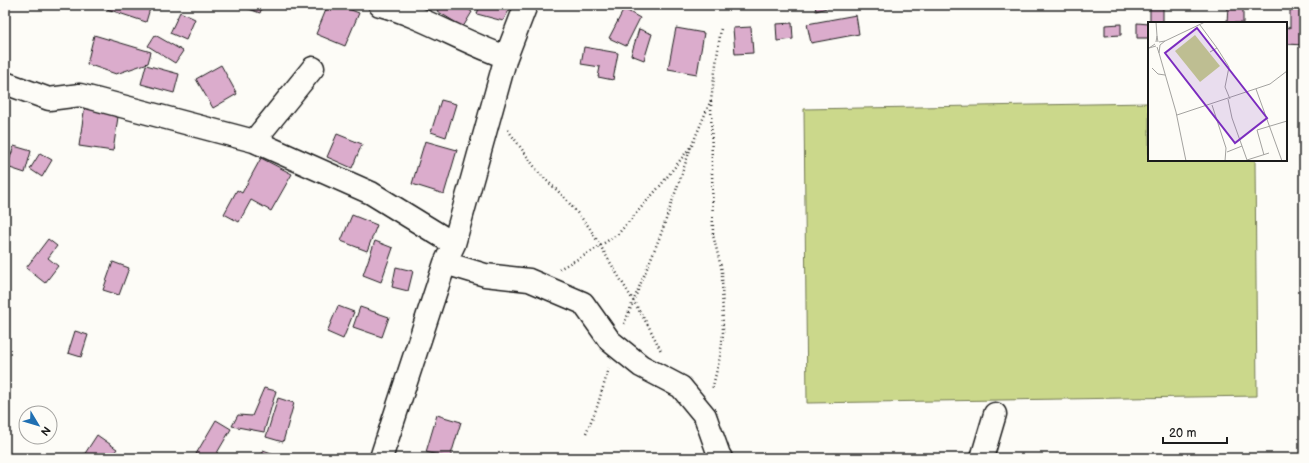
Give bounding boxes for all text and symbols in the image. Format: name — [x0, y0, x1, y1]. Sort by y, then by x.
inset map — [1148, 22, 1287, 161]
north arrow — [18, 405, 58, 445]
scale bar — [1163, 419, 1227, 445]
text: N — [38, 424, 53, 438]
text: 20 m — [1169, 426, 1196, 441]

